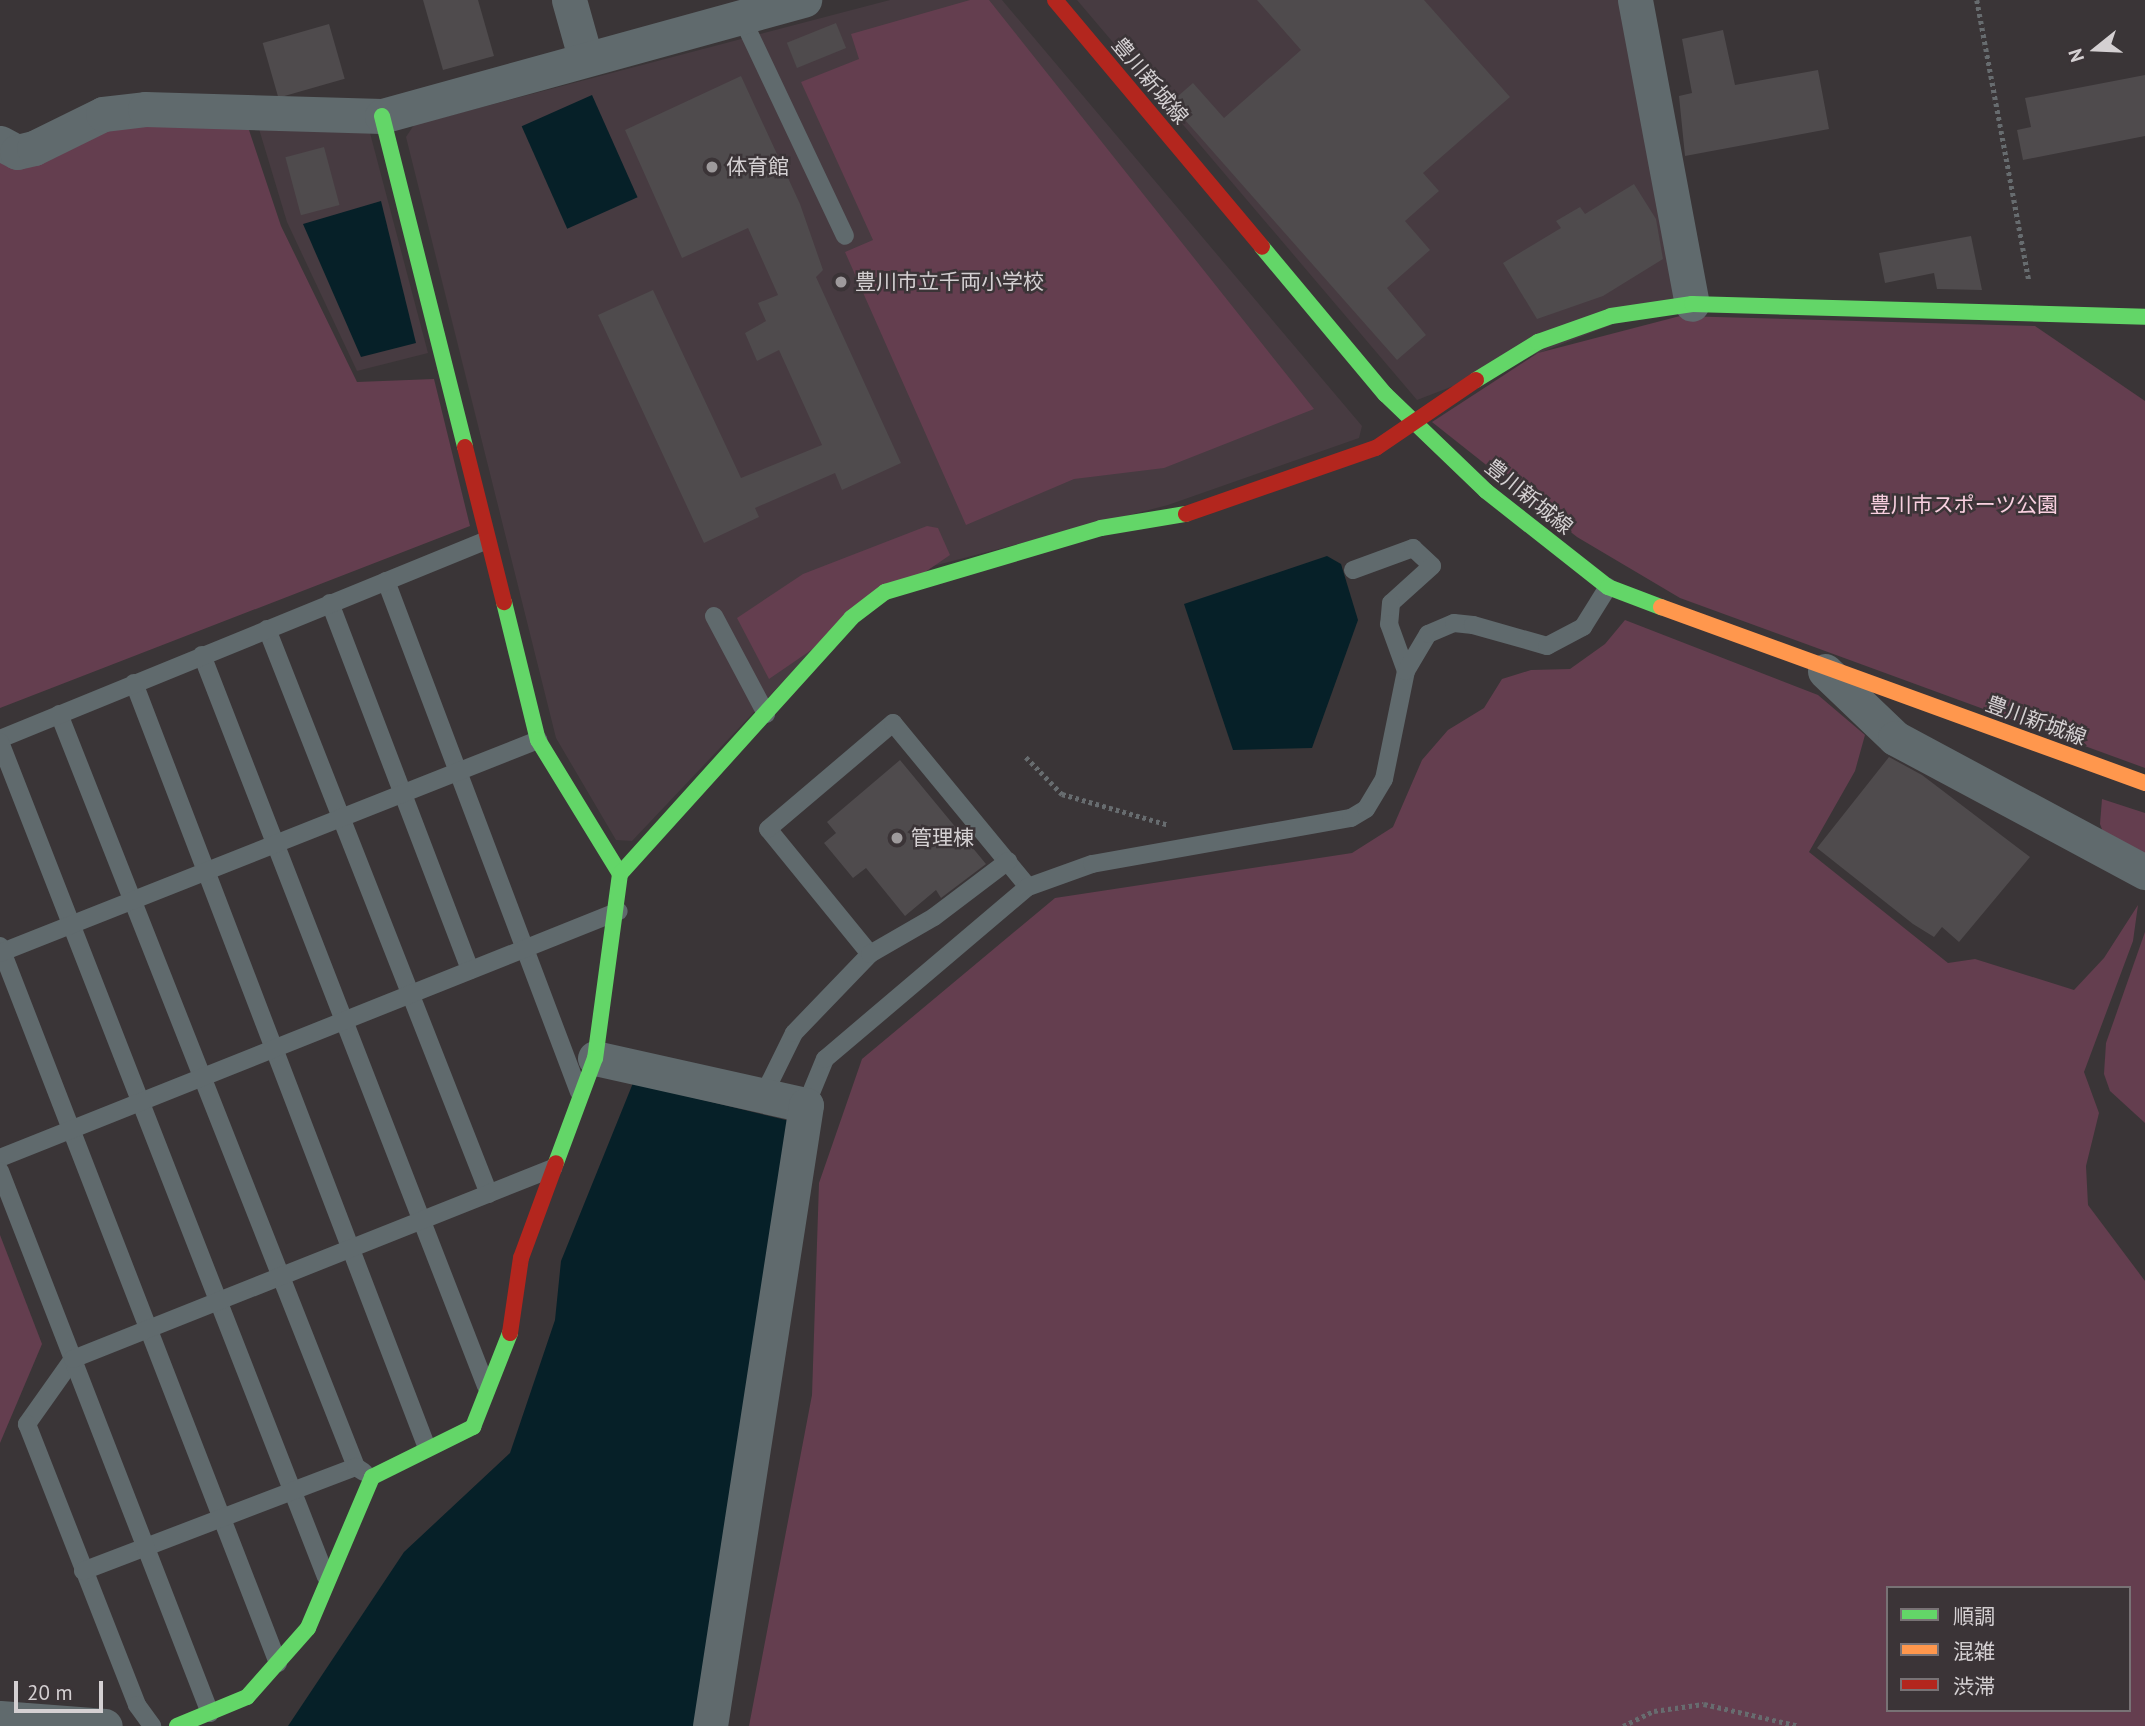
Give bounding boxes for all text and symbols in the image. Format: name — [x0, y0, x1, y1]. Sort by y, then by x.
north arrow — [2061, 14, 2131, 84]
street label: 豊川新城線 — [1107, 33, 1193, 129]
text: N — [2063, 46, 2089, 65]
place label: 体育館 — [726, 154, 789, 180]
marker: 体育館 — [704, 159, 720, 175]
place label: 豊川市立千両小学校 — [855, 269, 1044, 295]
marker: 豊川市立千両小学校 — [833, 274, 849, 290]
street label: 豊川新城線 — [1480, 454, 1578, 540]
park label: 豊川市スポーツ公園 — [1870, 492, 2058, 518]
street label: 豊川新城線 — [1982, 691, 2090, 751]
place label: 管理棟 — [911, 825, 974, 851]
marker: 管理棟 — [889, 830, 905, 846]
legend — [1886, 1586, 2131, 1712]
text: 順調 — [1953, 1603, 1995, 1630]
text: 混雑 — [1953, 1638, 1995, 1665]
scale bar — [18, 1666, 107, 1710]
text: 渋滞 — [1953, 1673, 1995, 1700]
text: 20 m — [27, 1679, 73, 1706]

